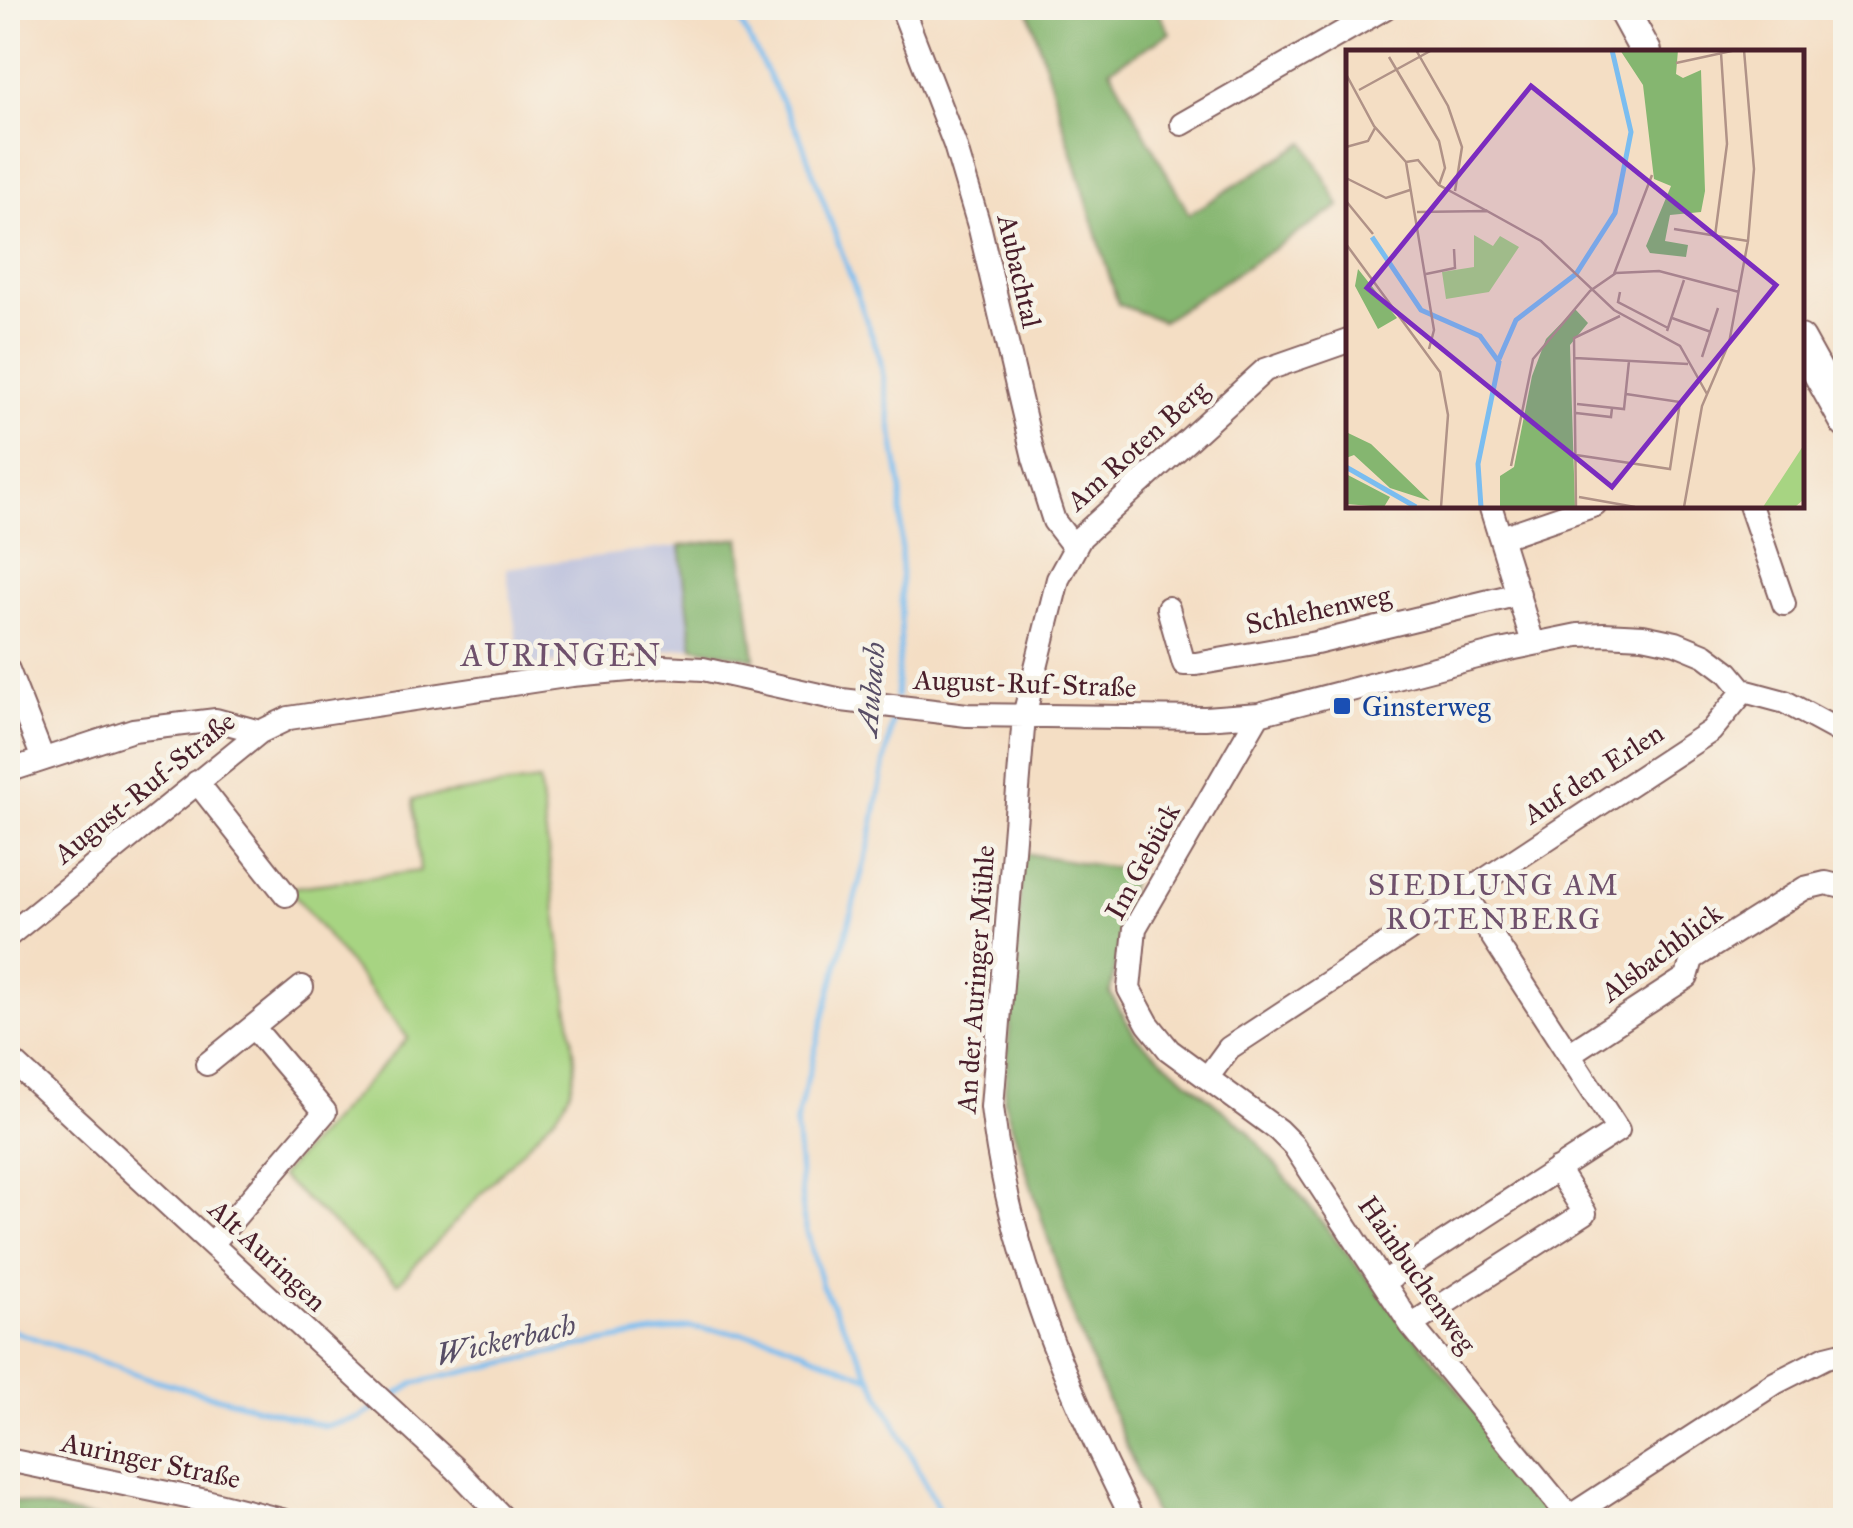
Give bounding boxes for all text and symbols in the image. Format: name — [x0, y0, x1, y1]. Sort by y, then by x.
inset map — [1346, 50, 1803, 508]
street label: Aubachtal — [989, 210, 1050, 332]
street label: Am Roten Berg — [1058, 372, 1216, 519]
street label: Schlehenweg — [1242, 577, 1395, 642]
district label: AURINGEN — [459, 636, 663, 675]
water label: Aubach — [849, 640, 893, 740]
street label: August-Ruf-Straße — [912, 662, 1137, 705]
place label: Ginsterweg — [1362, 689, 1492, 724]
marker: Ginsterweg — [1331, 695, 1353, 717]
street label: August-Ruf-Straße — [46, 704, 242, 872]
street label: Auf den Erlen — [1516, 715, 1670, 832]
street label: Im Gebück — [1097, 797, 1188, 925]
street label: An der Auringer Mühle — [949, 844, 1002, 1115]
district label: SIEDLUNG AM ROTENBERG — [1368, 867, 1620, 937]
street label: Alsbachblick — [1593, 895, 1729, 1010]
street label: Hainbuchenweg — [1351, 1189, 1485, 1360]
street label: Alt Auringen — [201, 1191, 334, 1319]
water label: Wickerbach — [433, 1306, 580, 1374]
street label: Auringer Straße — [57, 1424, 244, 1497]

